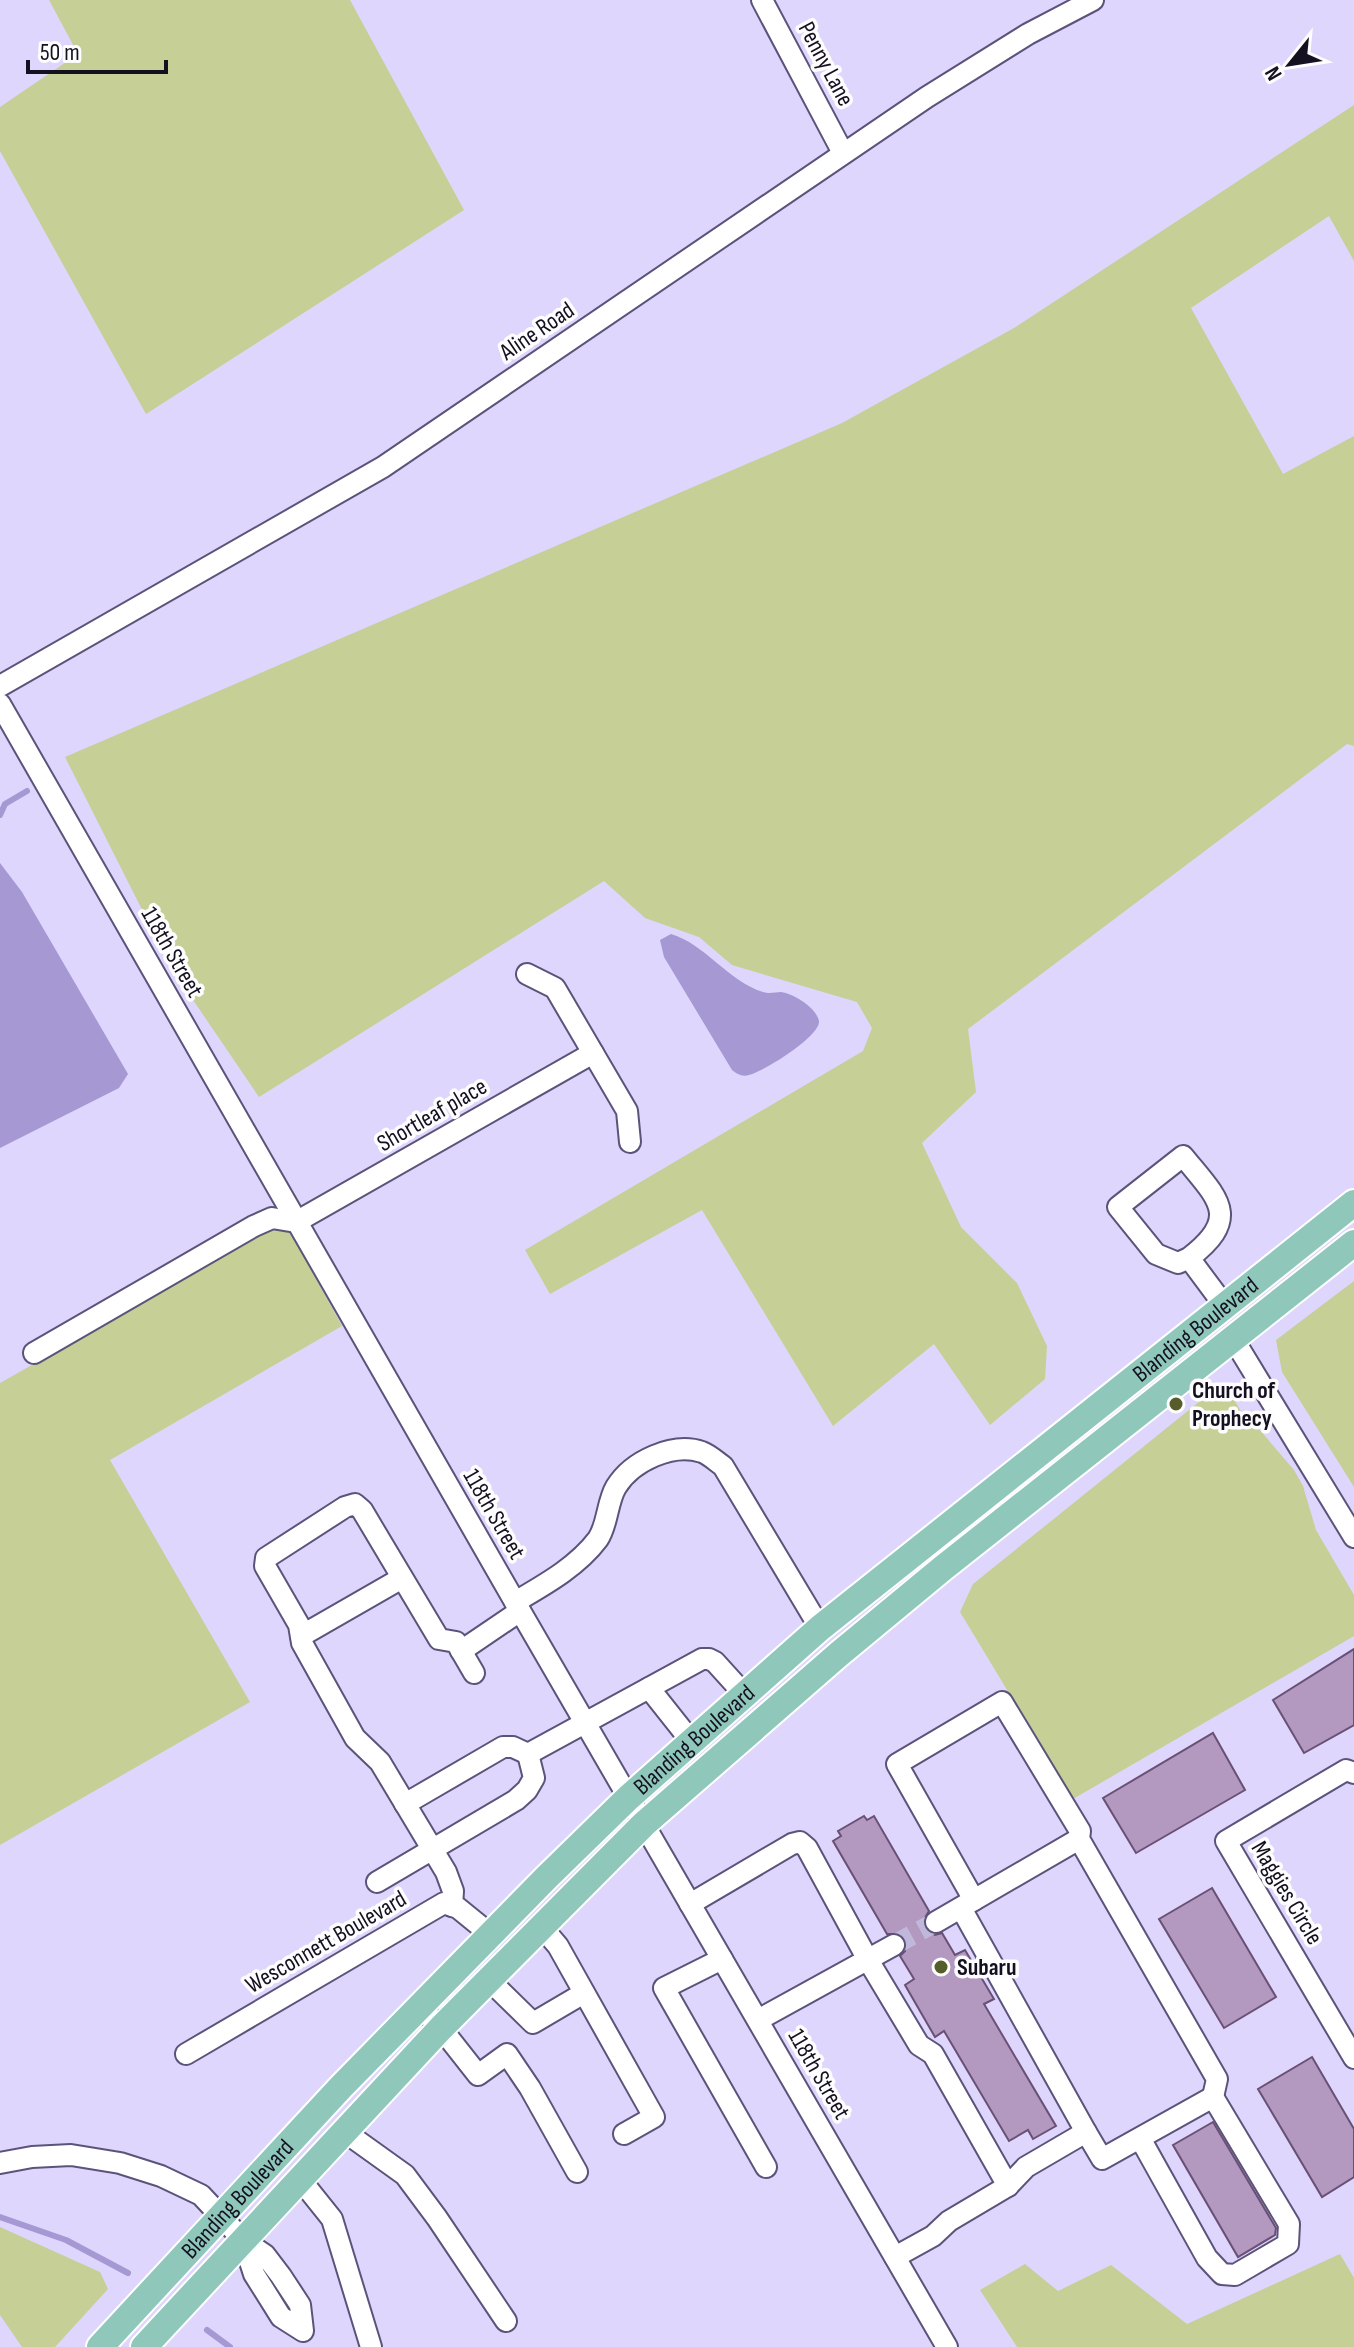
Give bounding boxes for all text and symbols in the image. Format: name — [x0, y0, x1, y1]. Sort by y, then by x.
street label: Penny Lane — [792, 17, 860, 111]
scale bar — [28, 24, 166, 74]
north arrow — [1250, 24, 1330, 104]
text: 50 m — [40, 38, 80, 67]
text: N — [1259, 61, 1289, 85]
street label: Aline Road — [493, 296, 580, 367]
street label: 118th Street — [135, 902, 209, 1002]
street label: Shortleaf place — [372, 1072, 492, 1158]
street label: Blanding Boulevard — [1127, 1271, 1264, 1388]
place label: Church of Prophecy — [1192, 1376, 1276, 1433]
marker: Church of Prophecy — [1167, 1395, 1185, 1413]
street label: 118th Street — [457, 1464, 531, 1564]
street label: Blanding Boulevard — [627, 1678, 761, 1801]
street label: Maggies Circle — [1245, 1836, 1329, 1950]
street label: Wesconnett Boulevard — [240, 1884, 412, 2000]
place label: Subaru — [957, 1953, 1016, 1982]
marker: Subaru — [932, 1958, 950, 1976]
street label: 118th Street — [782, 2024, 856, 2124]
street label: Blanding Boulevard — [175, 2133, 300, 2265]

